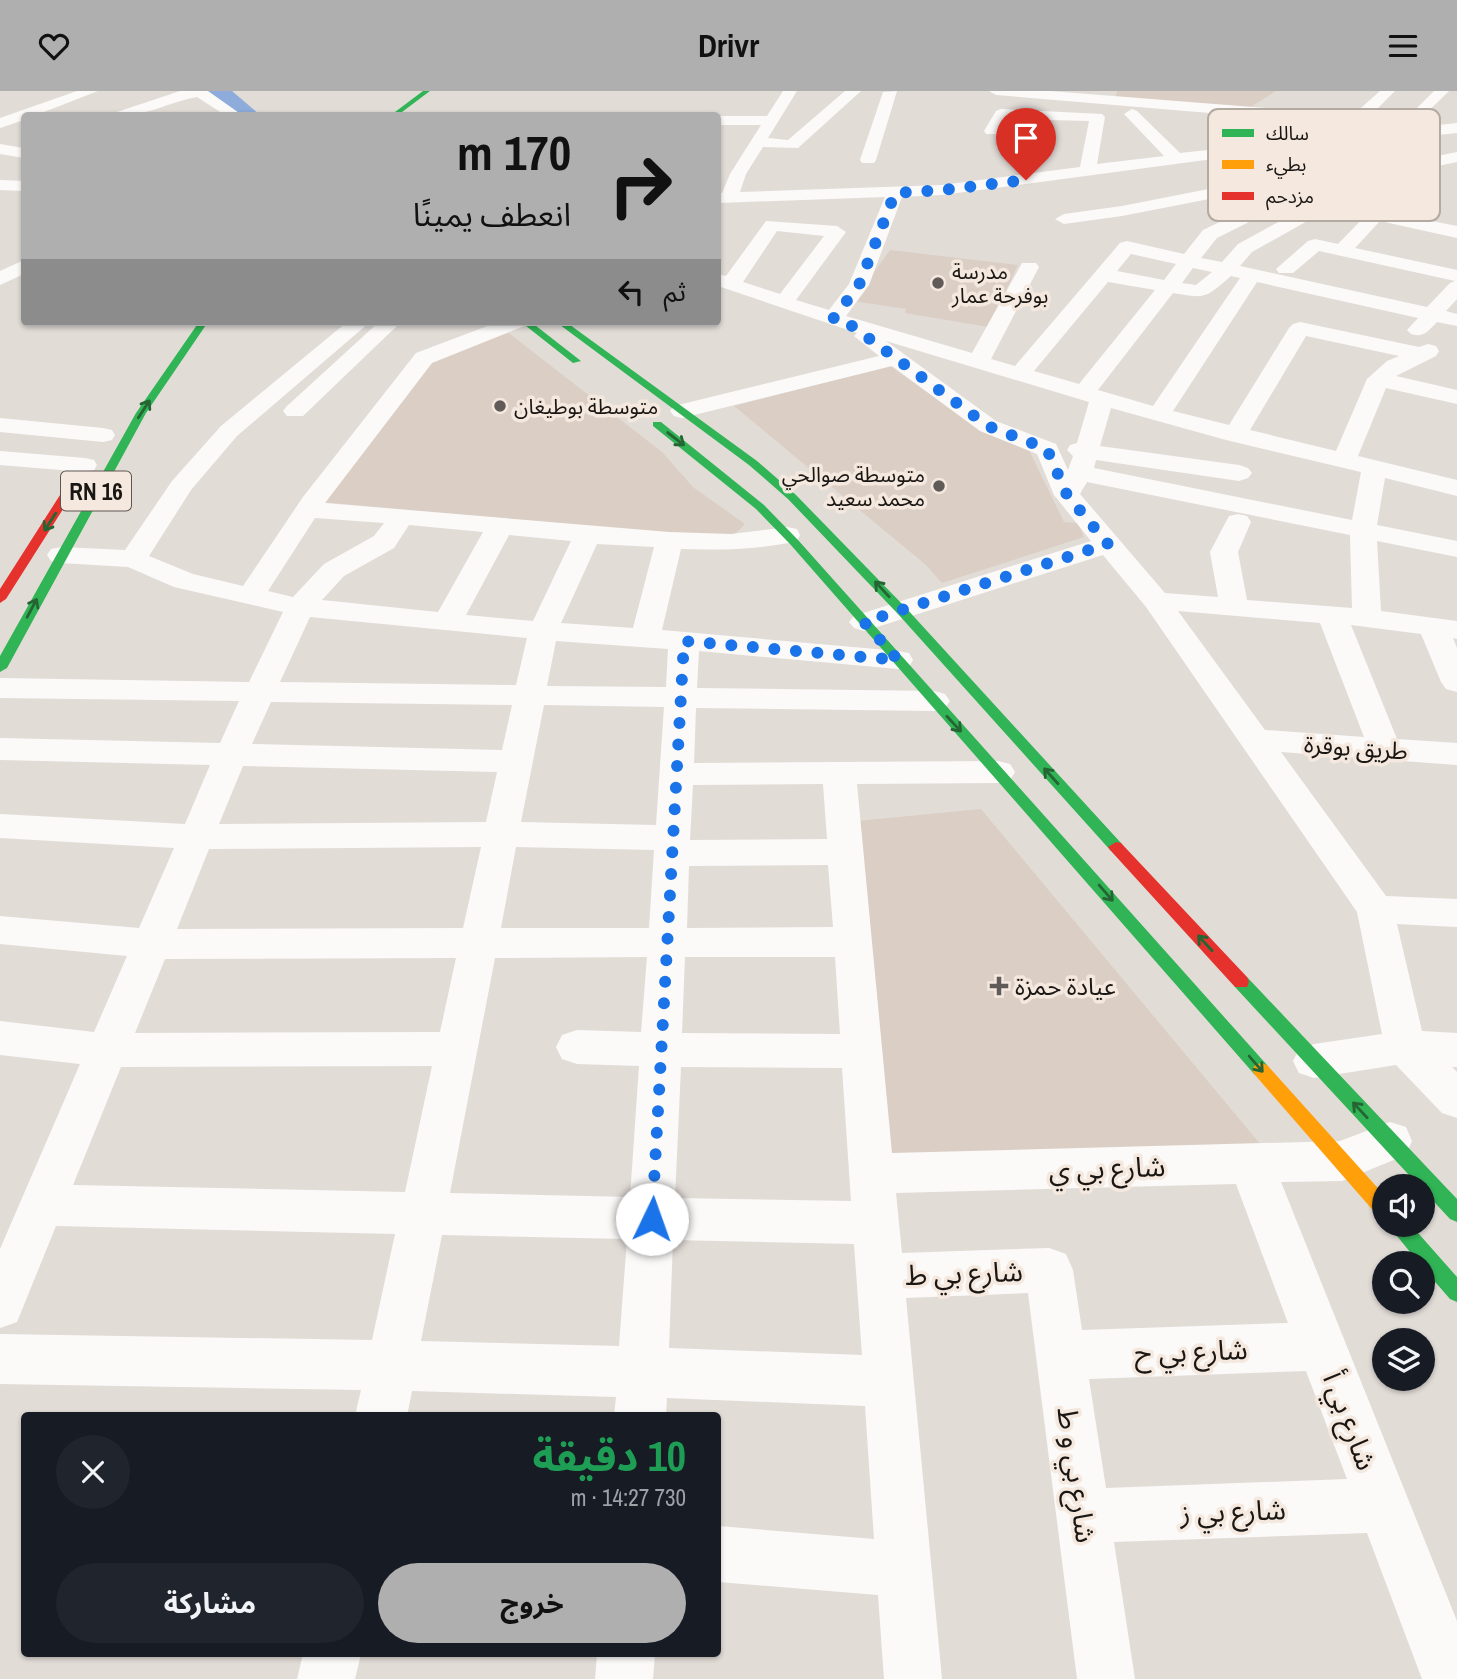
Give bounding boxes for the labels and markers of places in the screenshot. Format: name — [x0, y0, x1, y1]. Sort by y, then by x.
pin — [996, 108, 1056, 180]
place label: مدرسة بوفرحة عمار — [951, 257, 1048, 310]
marker: مدرسة بوفرحة عمار — [930, 275, 946, 291]
place label: متوسطة بوطيغان — [514, 392, 658, 421]
marker: متوسطة بوطيغان — [492, 398, 508, 414]
place label: متوسطة صوالحي محمد سعيد — [782, 460, 925, 513]
marker: متوسطة صوالحي محمد سعيد — [931, 478, 947, 494]
place label: عيادة حمزة — [1015, 970, 1116, 1002]
marker: عيادة حمزة — [989, 976, 1009, 996]

